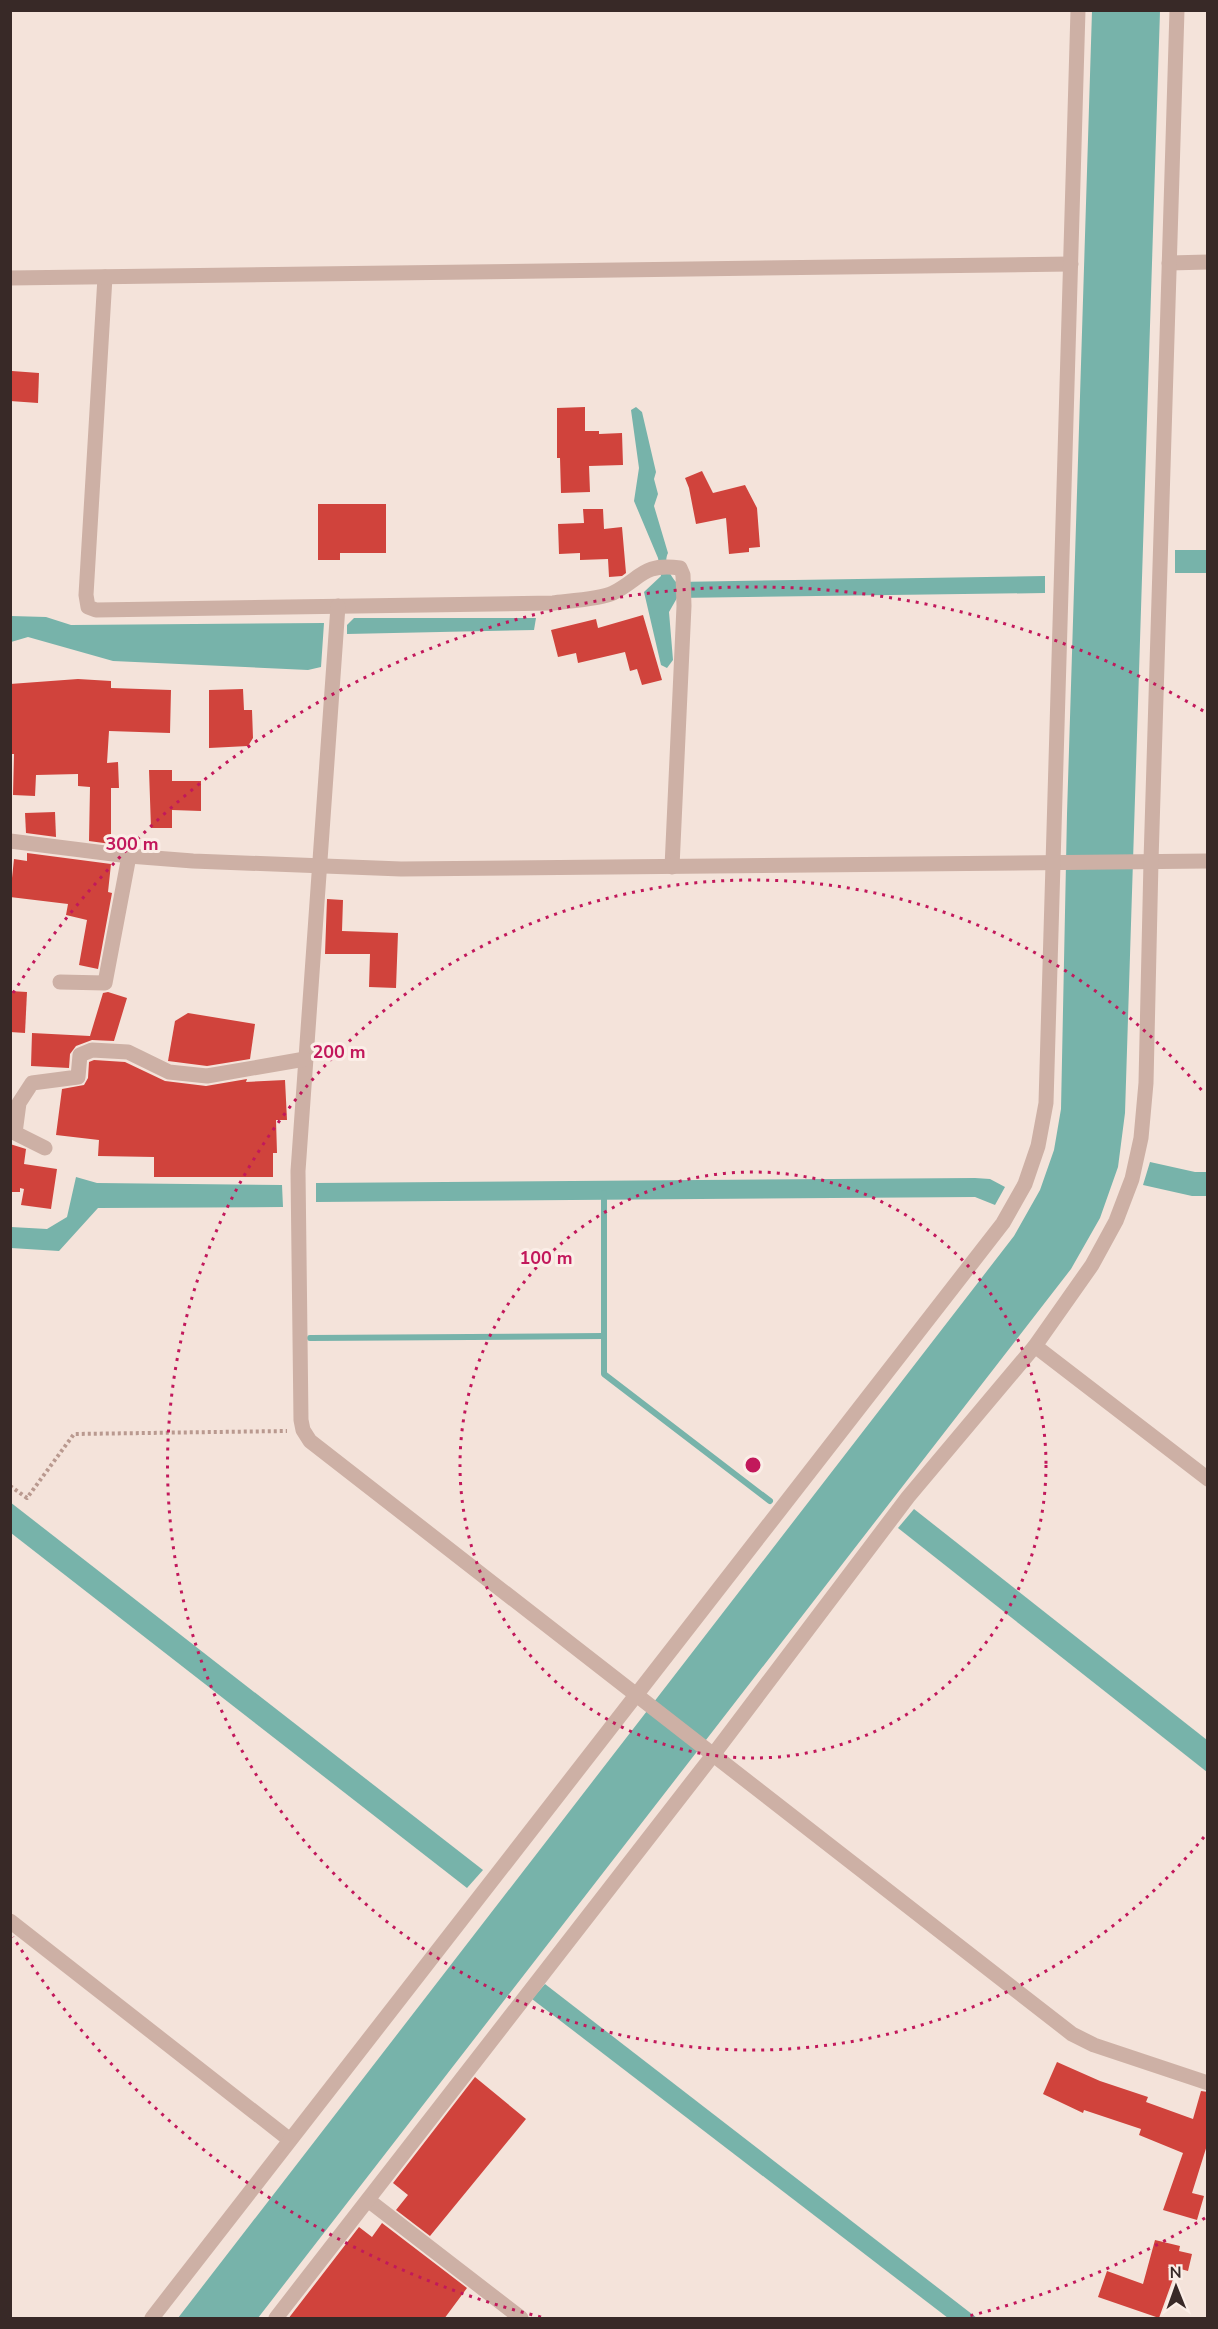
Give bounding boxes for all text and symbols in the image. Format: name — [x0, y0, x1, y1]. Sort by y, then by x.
text: 300 m — [105, 832, 159, 856]
text: 200 m — [312, 1040, 366, 1064]
text: 100 m — [519, 1246, 573, 1270]
centre of rings — [743, 1455, 763, 1475]
north arrow — [1146, 2257, 1206, 2317]
text: N — [1170, 2262, 1182, 2284]

